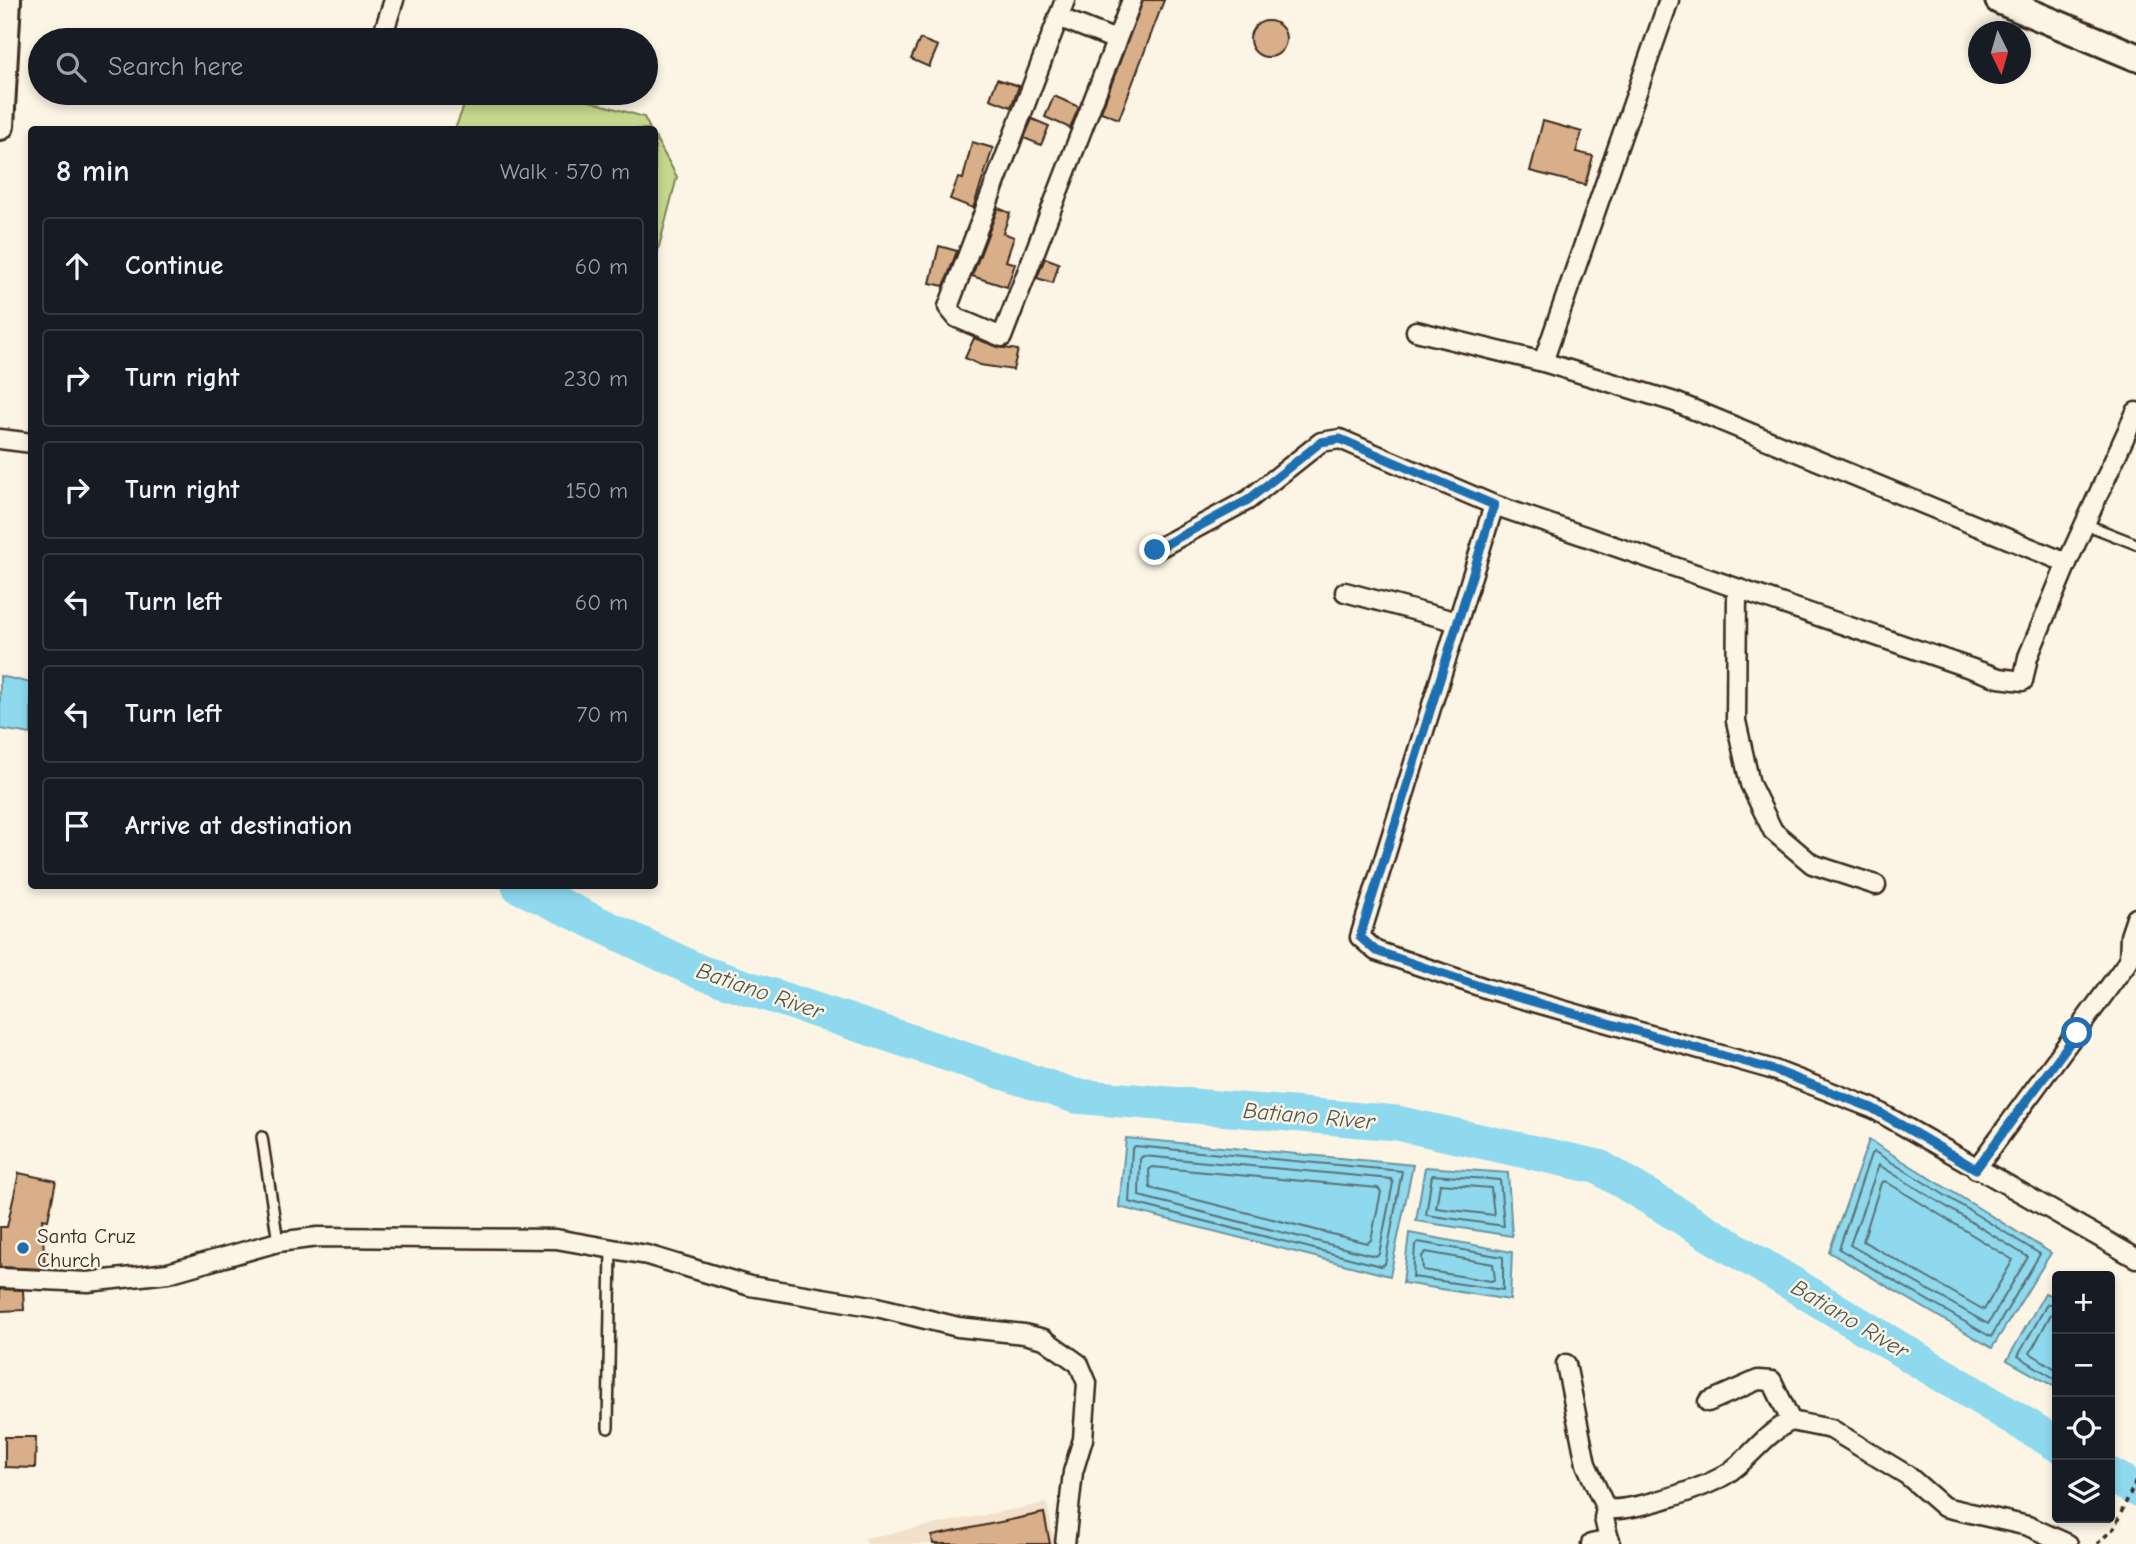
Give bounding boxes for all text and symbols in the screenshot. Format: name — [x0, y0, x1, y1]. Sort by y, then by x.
north arrow — [1968, 21, 2031, 84]
search box — [28, 28, 658, 105]
icon: search — [52, 48, 90, 86]
text: Search here — [108, 52, 243, 82]
text: 8 min — [56, 154, 130, 189]
text: Walk · 570 m — [500, 158, 630, 185]
icon: ahead — [58, 247, 96, 285]
text: Continue — [125, 251, 223, 281]
text: 60 m — [575, 253, 628, 280]
icon: right — [58, 359, 96, 397]
text: Turn right — [125, 363, 239, 393]
text: 230 m — [564, 365, 628, 392]
icon: right — [58, 471, 96, 509]
text: Turn right — [125, 475, 239, 505]
text: 150 m — [566, 477, 628, 504]
route end — [1139, 534, 1170, 565]
icon: left — [58, 583, 96, 621]
text: Turn left — [125, 587, 222, 617]
text: 60 m — [575, 589, 628, 616]
icon: left — [58, 695, 96, 733]
text: Turn left — [125, 699, 222, 729]
text: 70 m — [576, 701, 628, 728]
icon: arrive — [58, 807, 96, 845]
text: Arrive at destination — [125, 811, 352, 841]
water label: Batiano River — [693, 957, 828, 1026]
route start — [2061, 1017, 2092, 1048]
water label: Batiano River — [1242, 1097, 1377, 1135]
place label: Santa Cruz Church — [37, 1224, 135, 1272]
marker: Santa Cruz Church — [15, 1240, 31, 1256]
map controls — [2052, 1271, 2115, 1523]
button: + — [2052, 1271, 2115, 1334]
water label: Batiano River — [1786, 1273, 1914, 1365]
button: − — [2052, 1334, 2115, 1397]
button: locate — [2052, 1397, 2115, 1460]
button: layers — [2052, 1460, 2115, 1523]

